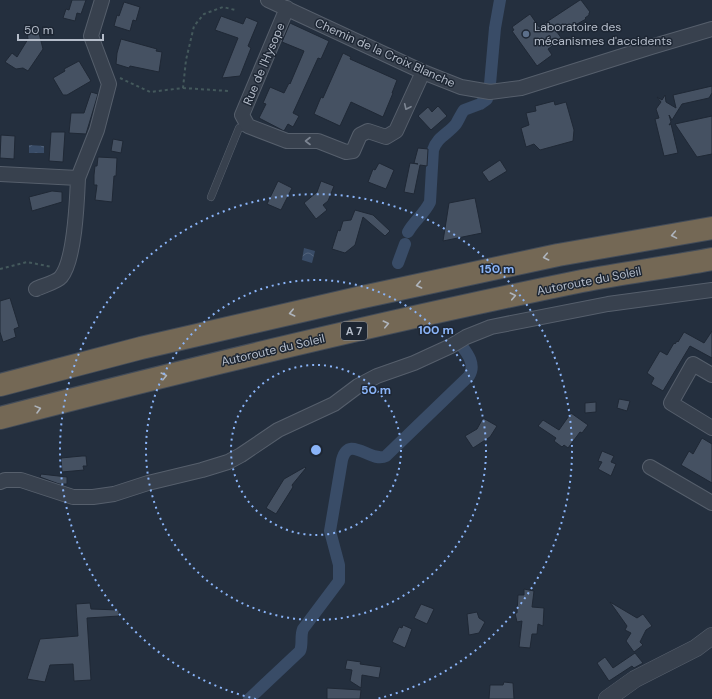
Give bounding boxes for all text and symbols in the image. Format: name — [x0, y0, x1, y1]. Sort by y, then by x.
street label: Chemin de la Croix Blanche — [312, 15, 458, 91]
scale bar — [18, 16, 103, 42]
place label: Laboratoire des mécanismes d'accidents — [534, 19, 672, 49]
street label: Rue de l'Hysope — [239, 20, 289, 108]
text: 50 m — [24, 22, 53, 38]
marker: Laboratoire des mécanismes d'accidents — [521, 29, 531, 39]
one-way arrow — [404, 103, 412, 111]
one-way arrow — [305, 137, 311, 145]
one-way arrow — [670, 230, 677, 238]
one-way arrow — [542, 253, 549, 261]
text: 150 m — [480, 261, 514, 277]
street label: Autoroute du Soleil — [536, 263, 642, 299]
one-way arrow — [415, 280, 422, 288]
one-way arrow — [509, 293, 516, 301]
one-way arrow — [289, 309, 295, 317]
one-way arrow — [382, 320, 389, 328]
road number: A 7 — [341, 322, 367, 340]
text: 100 m — [418, 322, 454, 338]
street label: Autoroute du Soleil — [220, 330, 326, 370]
one-way arrow — [160, 372, 167, 381]
text: 50 m — [361, 382, 391, 398]
one-way arrow — [35, 405, 41, 413]
centre of rings — [309, 443, 323, 457]

